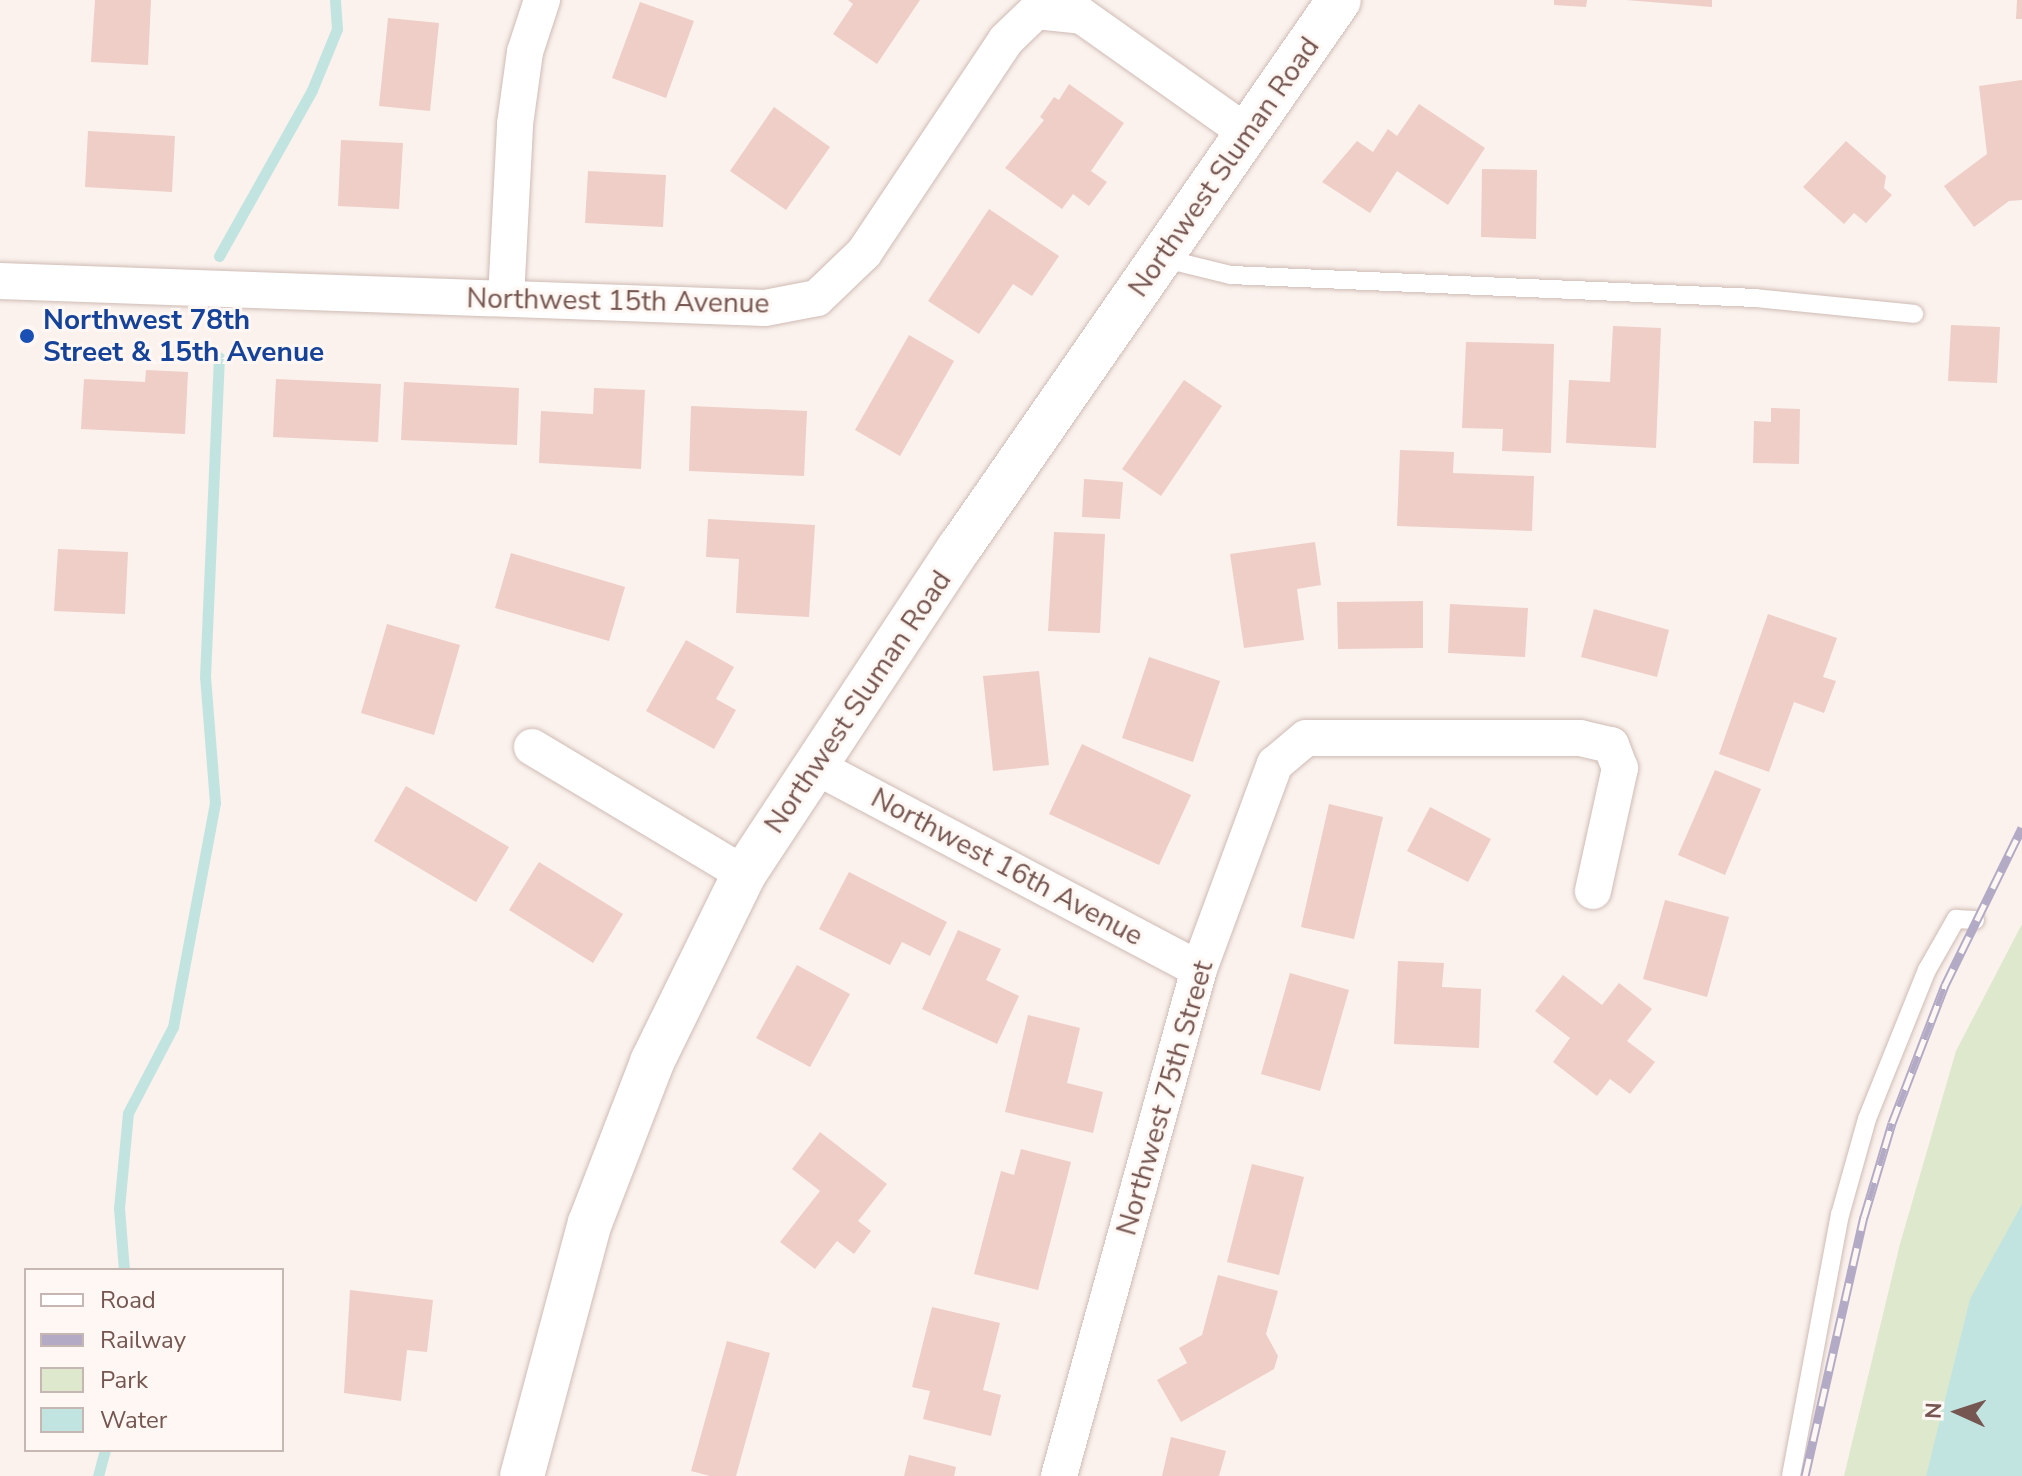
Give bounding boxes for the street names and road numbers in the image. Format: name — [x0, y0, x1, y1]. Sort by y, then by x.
street label: Northwest Sluman Road — [1121, 31, 1327, 303]
street label: Northwest 15th Avenue — [466, 282, 770, 320]
street label: Northwest Sluman Road — [758, 564, 958, 840]
street label: Northwest 16th Avenue — [865, 781, 1149, 953]
street label: Northwest 75th Street — [1110, 957, 1220, 1239]

